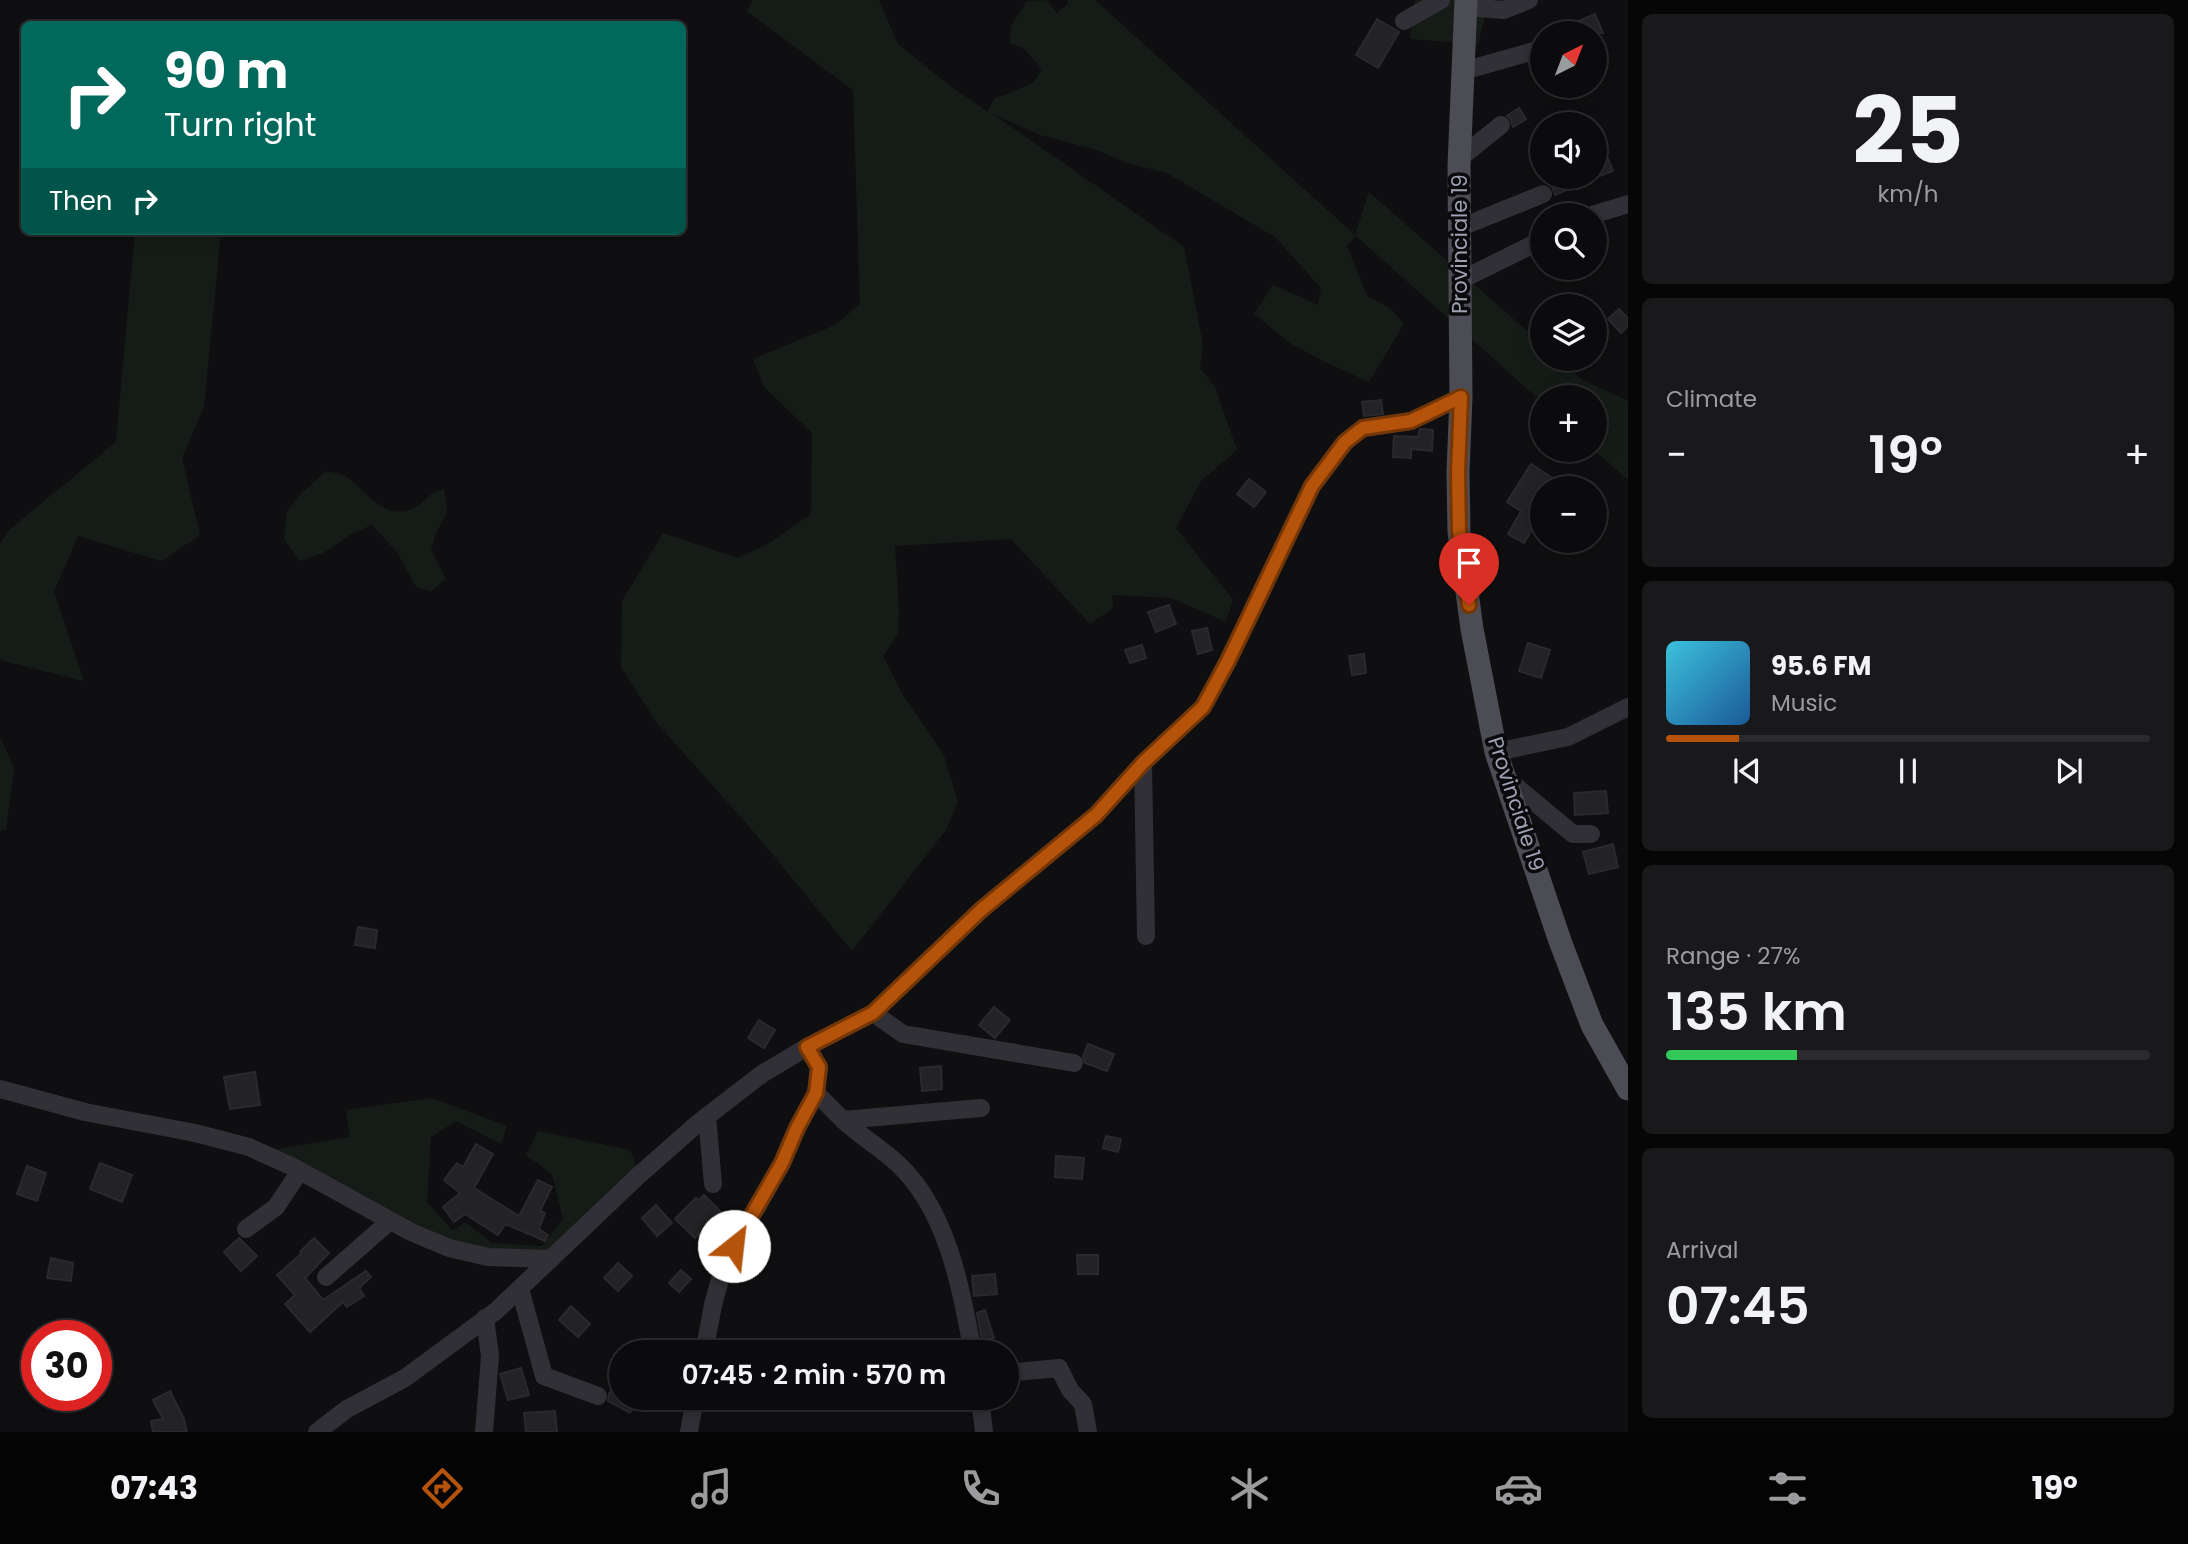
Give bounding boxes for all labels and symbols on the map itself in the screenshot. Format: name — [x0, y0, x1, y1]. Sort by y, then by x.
north arrow — [1530, 21, 1606, 98]
street label: Provinciale 19 — [1445, 174, 1474, 314]
pin — [1439, 533, 1499, 605]
street label: Provinciale 19 — [1481, 733, 1552, 875]
position arrow — [697, 1209, 771, 1283]
speed limit sign: 30 — [21, 1320, 112, 1411]

